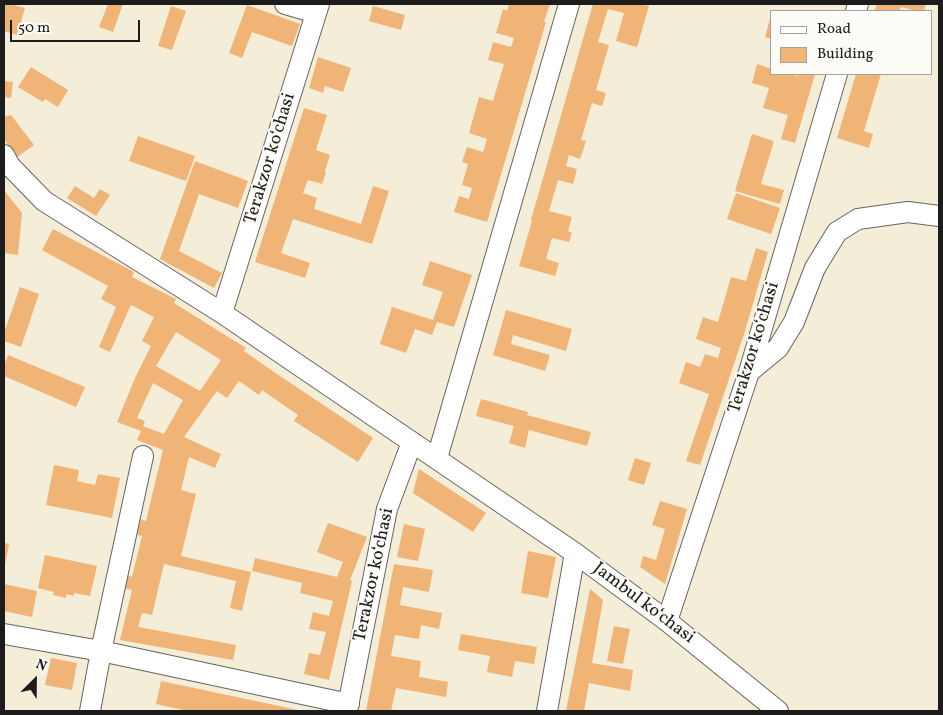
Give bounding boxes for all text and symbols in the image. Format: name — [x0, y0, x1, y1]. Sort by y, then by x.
scale bar — [12, 10, 142, 42]
legend — [770, 10, 933, 75]
text: 50 m — [18, 18, 50, 39]
text: Road — [817, 19, 851, 40]
text: Building — [817, 44, 873, 65]
street label: Terakzor koʻchasi — [241, 91, 301, 227]
street label: Terakzor koʻchasi — [725, 280, 785, 416]
street label: Terakzor koʻchasi — [350, 506, 400, 644]
street label: Jambul koʻchasi — [588, 559, 698, 649]
north arrow — [10, 655, 60, 705]
text: N — [33, 655, 49, 676]

